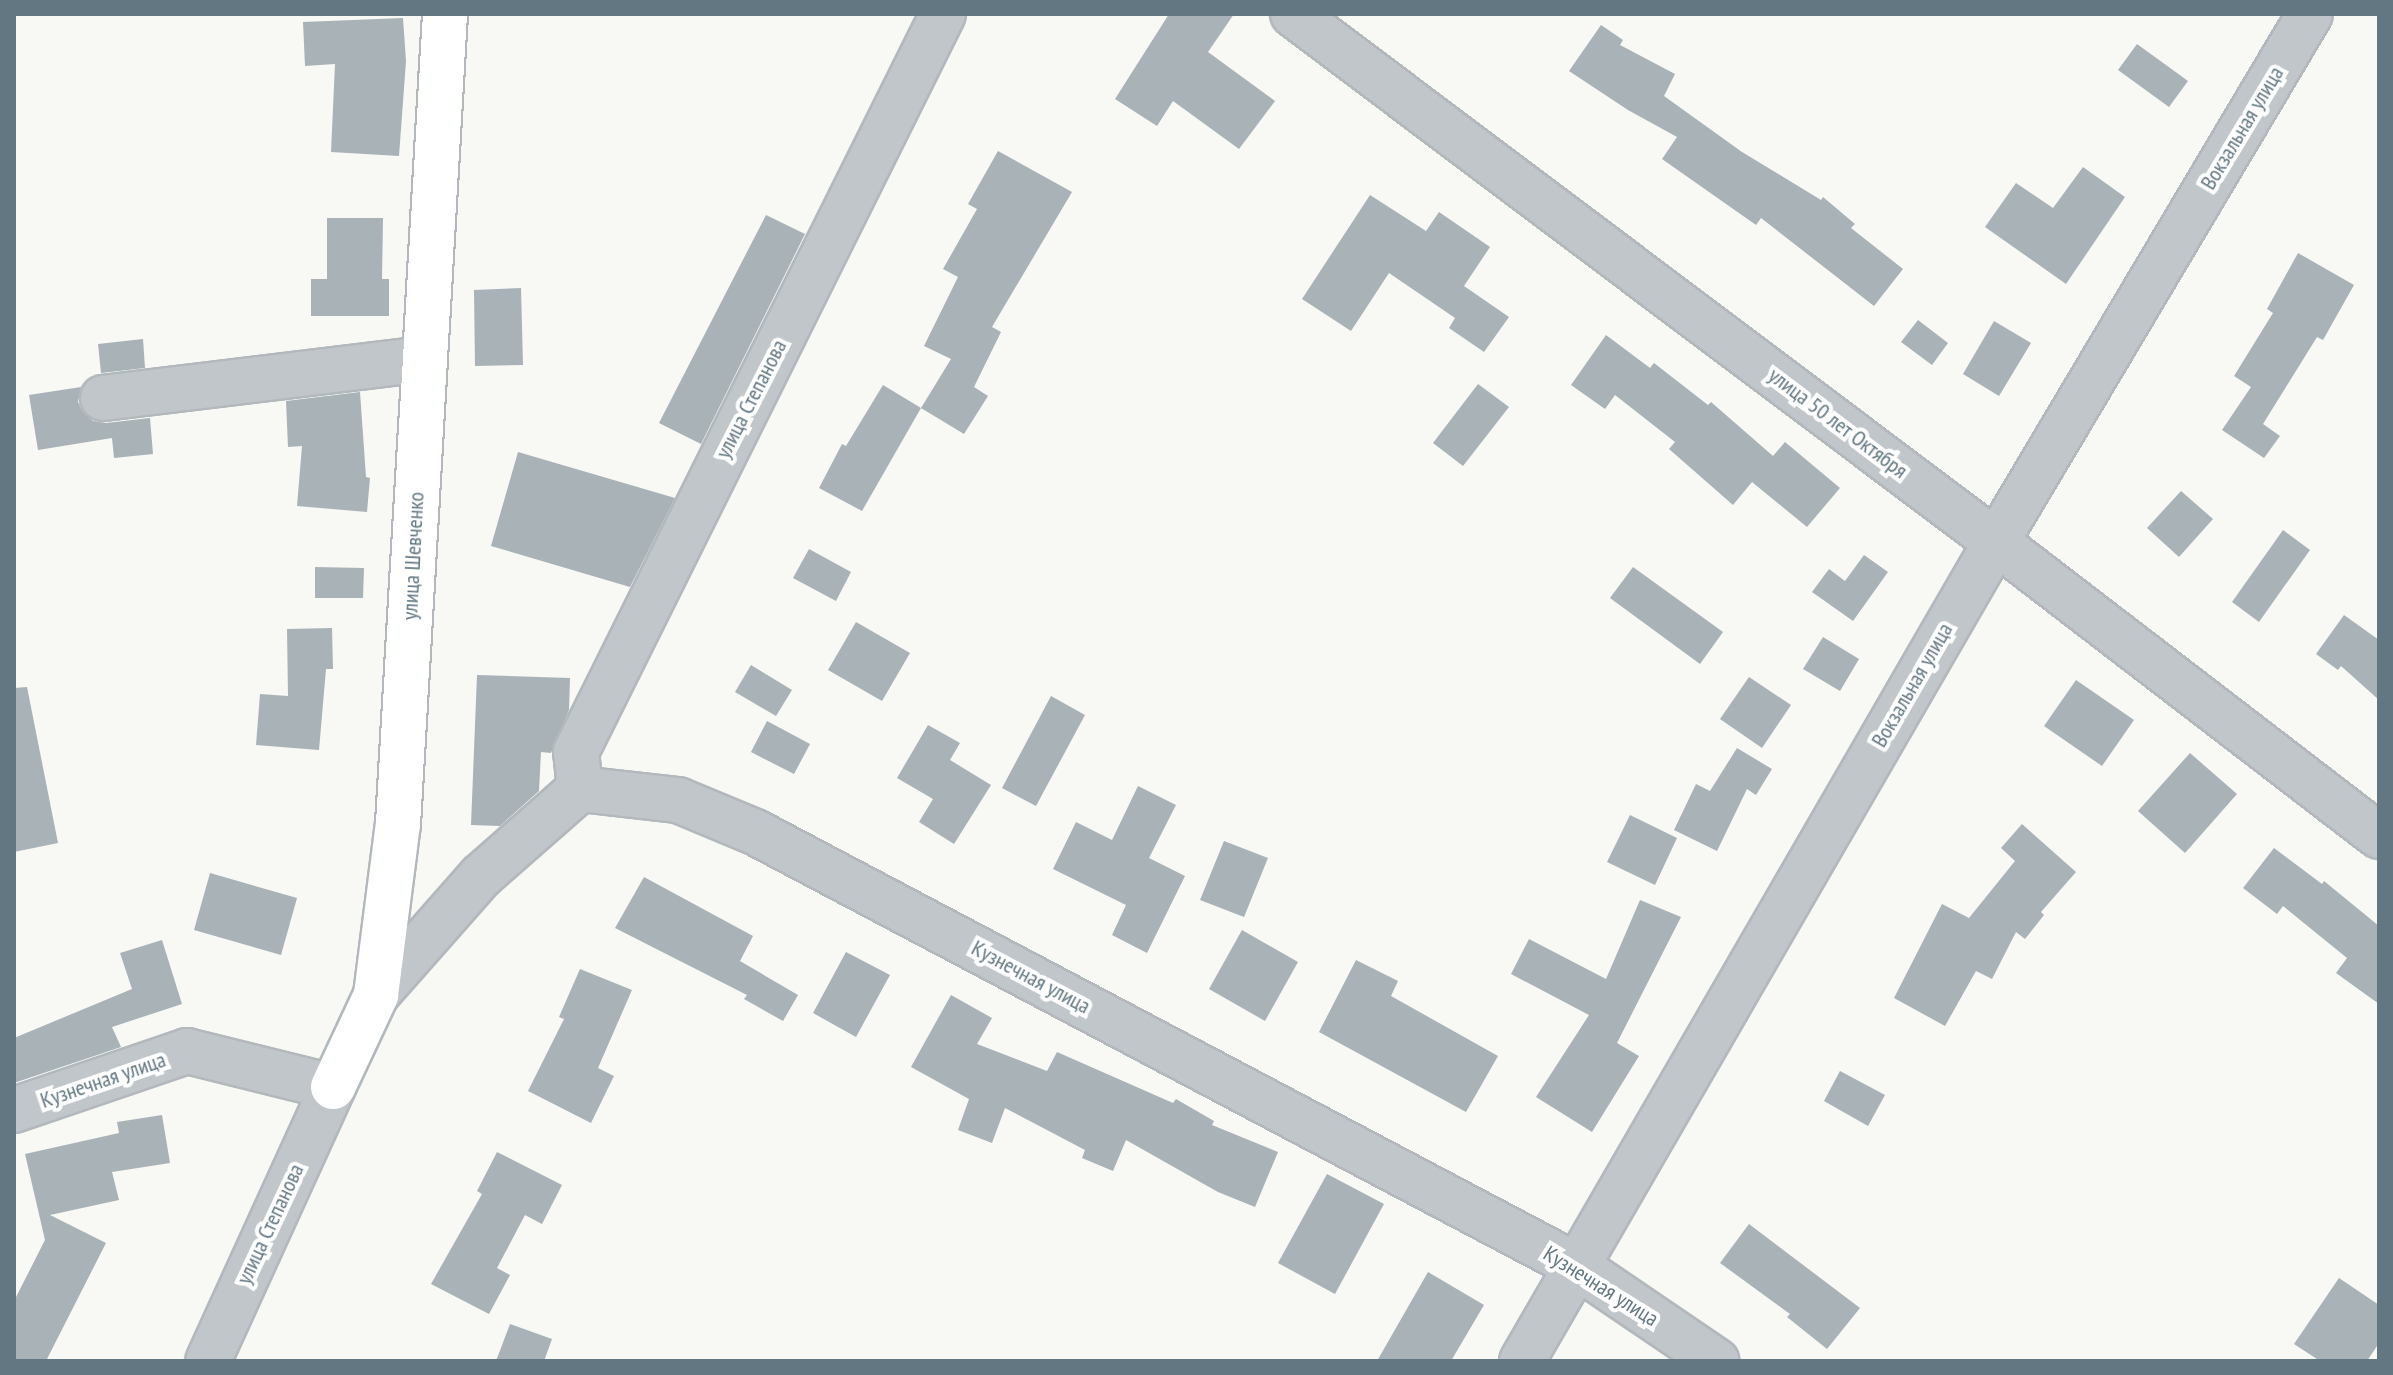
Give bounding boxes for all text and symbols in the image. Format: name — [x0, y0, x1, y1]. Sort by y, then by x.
street label: Вокзальная улица — [2195, 62, 2289, 194]
street label: улица Степанова — [710, 335, 792, 463]
street label: улица 50 лет Октября — [1763, 362, 1913, 484]
street label: улица Шевченко — [396, 491, 430, 621]
street label: Вокзальная улица — [1866, 618, 1958, 752]
street label: Кузнечная улица — [967, 935, 1095, 1019]
street label: Кузнечная улица — [37, 1046, 169, 1114]
street label: улица Степанова — [231, 1160, 309, 1288]
street label: Кузнечная улица — [1539, 1240, 1663, 1332]

